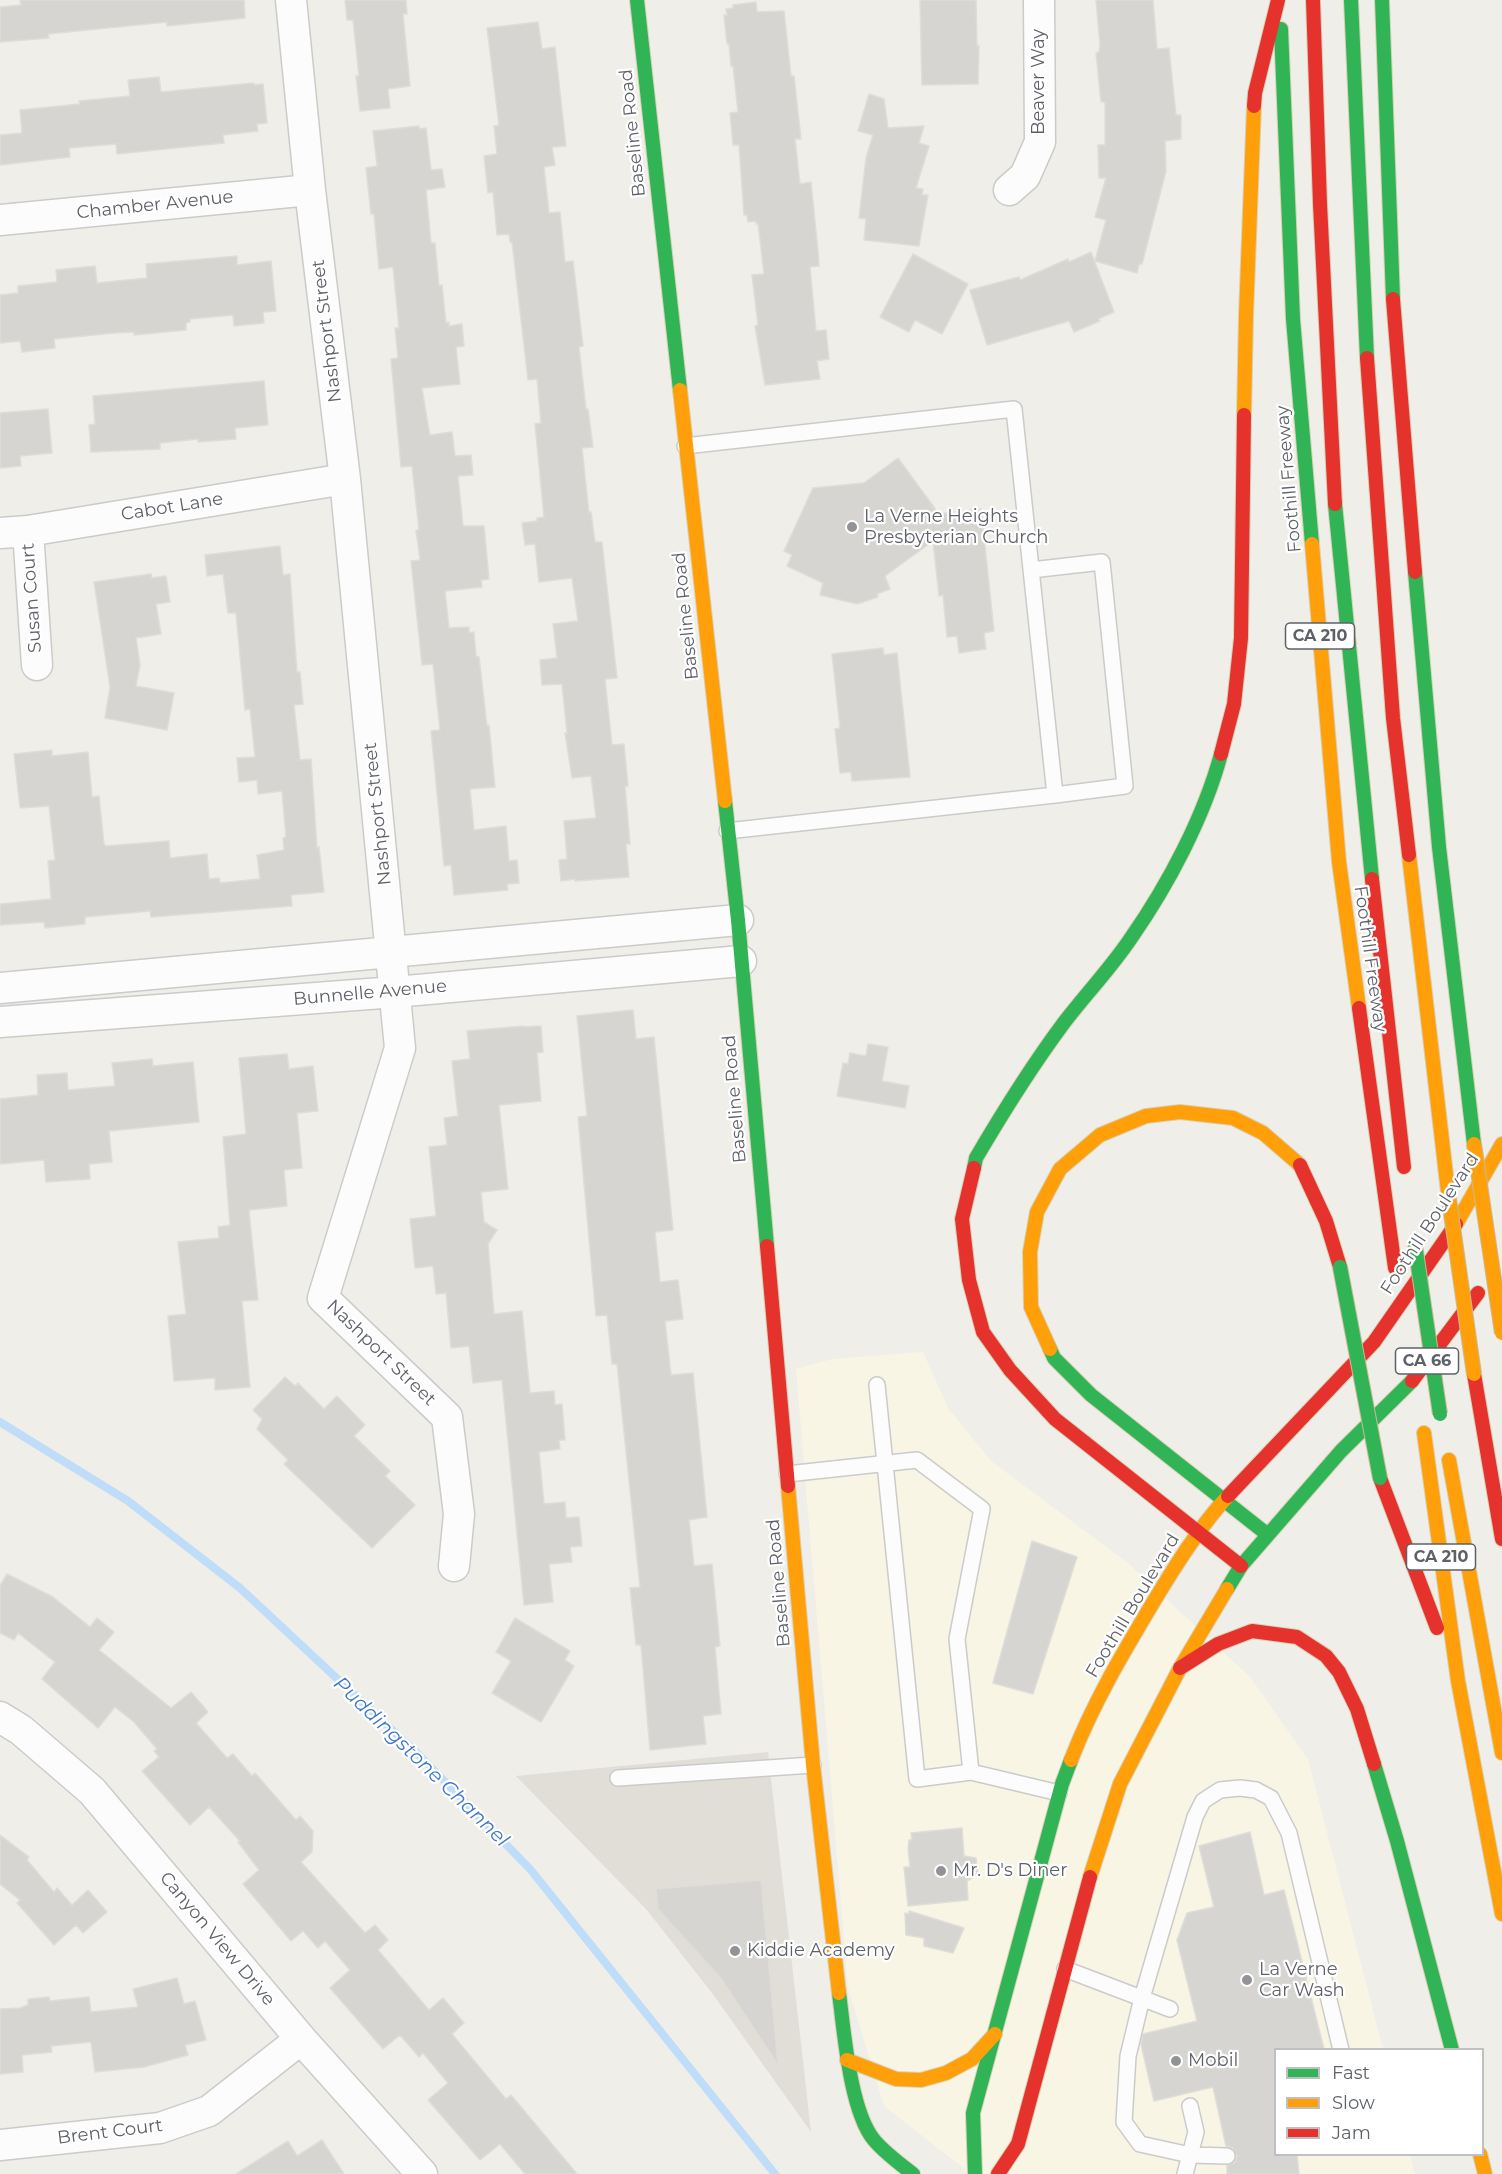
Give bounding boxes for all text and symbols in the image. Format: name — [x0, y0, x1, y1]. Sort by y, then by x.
street label: Beaver Way — [1028, 29, 1050, 135]
street label: Baseline Road — [616, 68, 650, 198]
street label: Chamber Avenue — [76, 186, 234, 224]
street label: Nashport Street — [308, 258, 346, 404]
street label: Foothill Freeway — [1272, 405, 1306, 553]
street label: Cabot Lane — [119, 488, 225, 526]
place label: La Verne Heights Presbyterian Church — [864, 506, 1048, 548]
marker: La Verne Heights Presbyterian Church — [845, 520, 859, 534]
street label: Susan Court — [17, 542, 47, 654]
street label: Baseline Road — [669, 551, 703, 681]
road number: CA 210 — [1286, 623, 1354, 649]
street label: Nashport Street — [360, 741, 396, 887]
street label: Foothill Freeway — [1349, 884, 1391, 1034]
street label: Bunnelle Avenue — [292, 976, 448, 1010]
street label: Baseline Road — [719, 1034, 751, 1164]
street label: Foothill Boulevard — [1376, 1149, 1484, 1299]
street label: Nashport Street — [322, 1295, 440, 1411]
road number: CA 66 — [1396, 1348, 1458, 1374]
street label: Baseline Road — [763, 1518, 795, 1648]
street label: Foothill Boulevard — [1081, 1530, 1185, 1682]
road number: CA 210 — [1406, 1544, 1476, 1570]
water label: Puddingstone Channel — [328, 1672, 514, 1852]
place label: Mr. D's Diner — [953, 1860, 1067, 1882]
marker: Mr. D's Diner — [934, 1864, 948, 1878]
street label: Canyon View Drive — [155, 1868, 279, 2010]
place label: Kiddie Academy — [747, 1940, 895, 1962]
marker: Kiddie Academy — [728, 1944, 742, 1958]
place label: La Verne Car Wash — [1259, 1959, 1345, 2002]
marker: La Verne Car Wash — [1240, 1973, 1254, 1987]
legend — [1274, 2048, 1484, 2156]
place label: Mobil — [1188, 2050, 1238, 2072]
marker: Mobil — [1169, 2054, 1183, 2068]
text: Fast — [1332, 2062, 1370, 2084]
text: Slow — [1332, 2092, 1375, 2114]
street label: Brent Court — [56, 2115, 164, 2149]
text: Jam — [1332, 2122, 1371, 2144]

